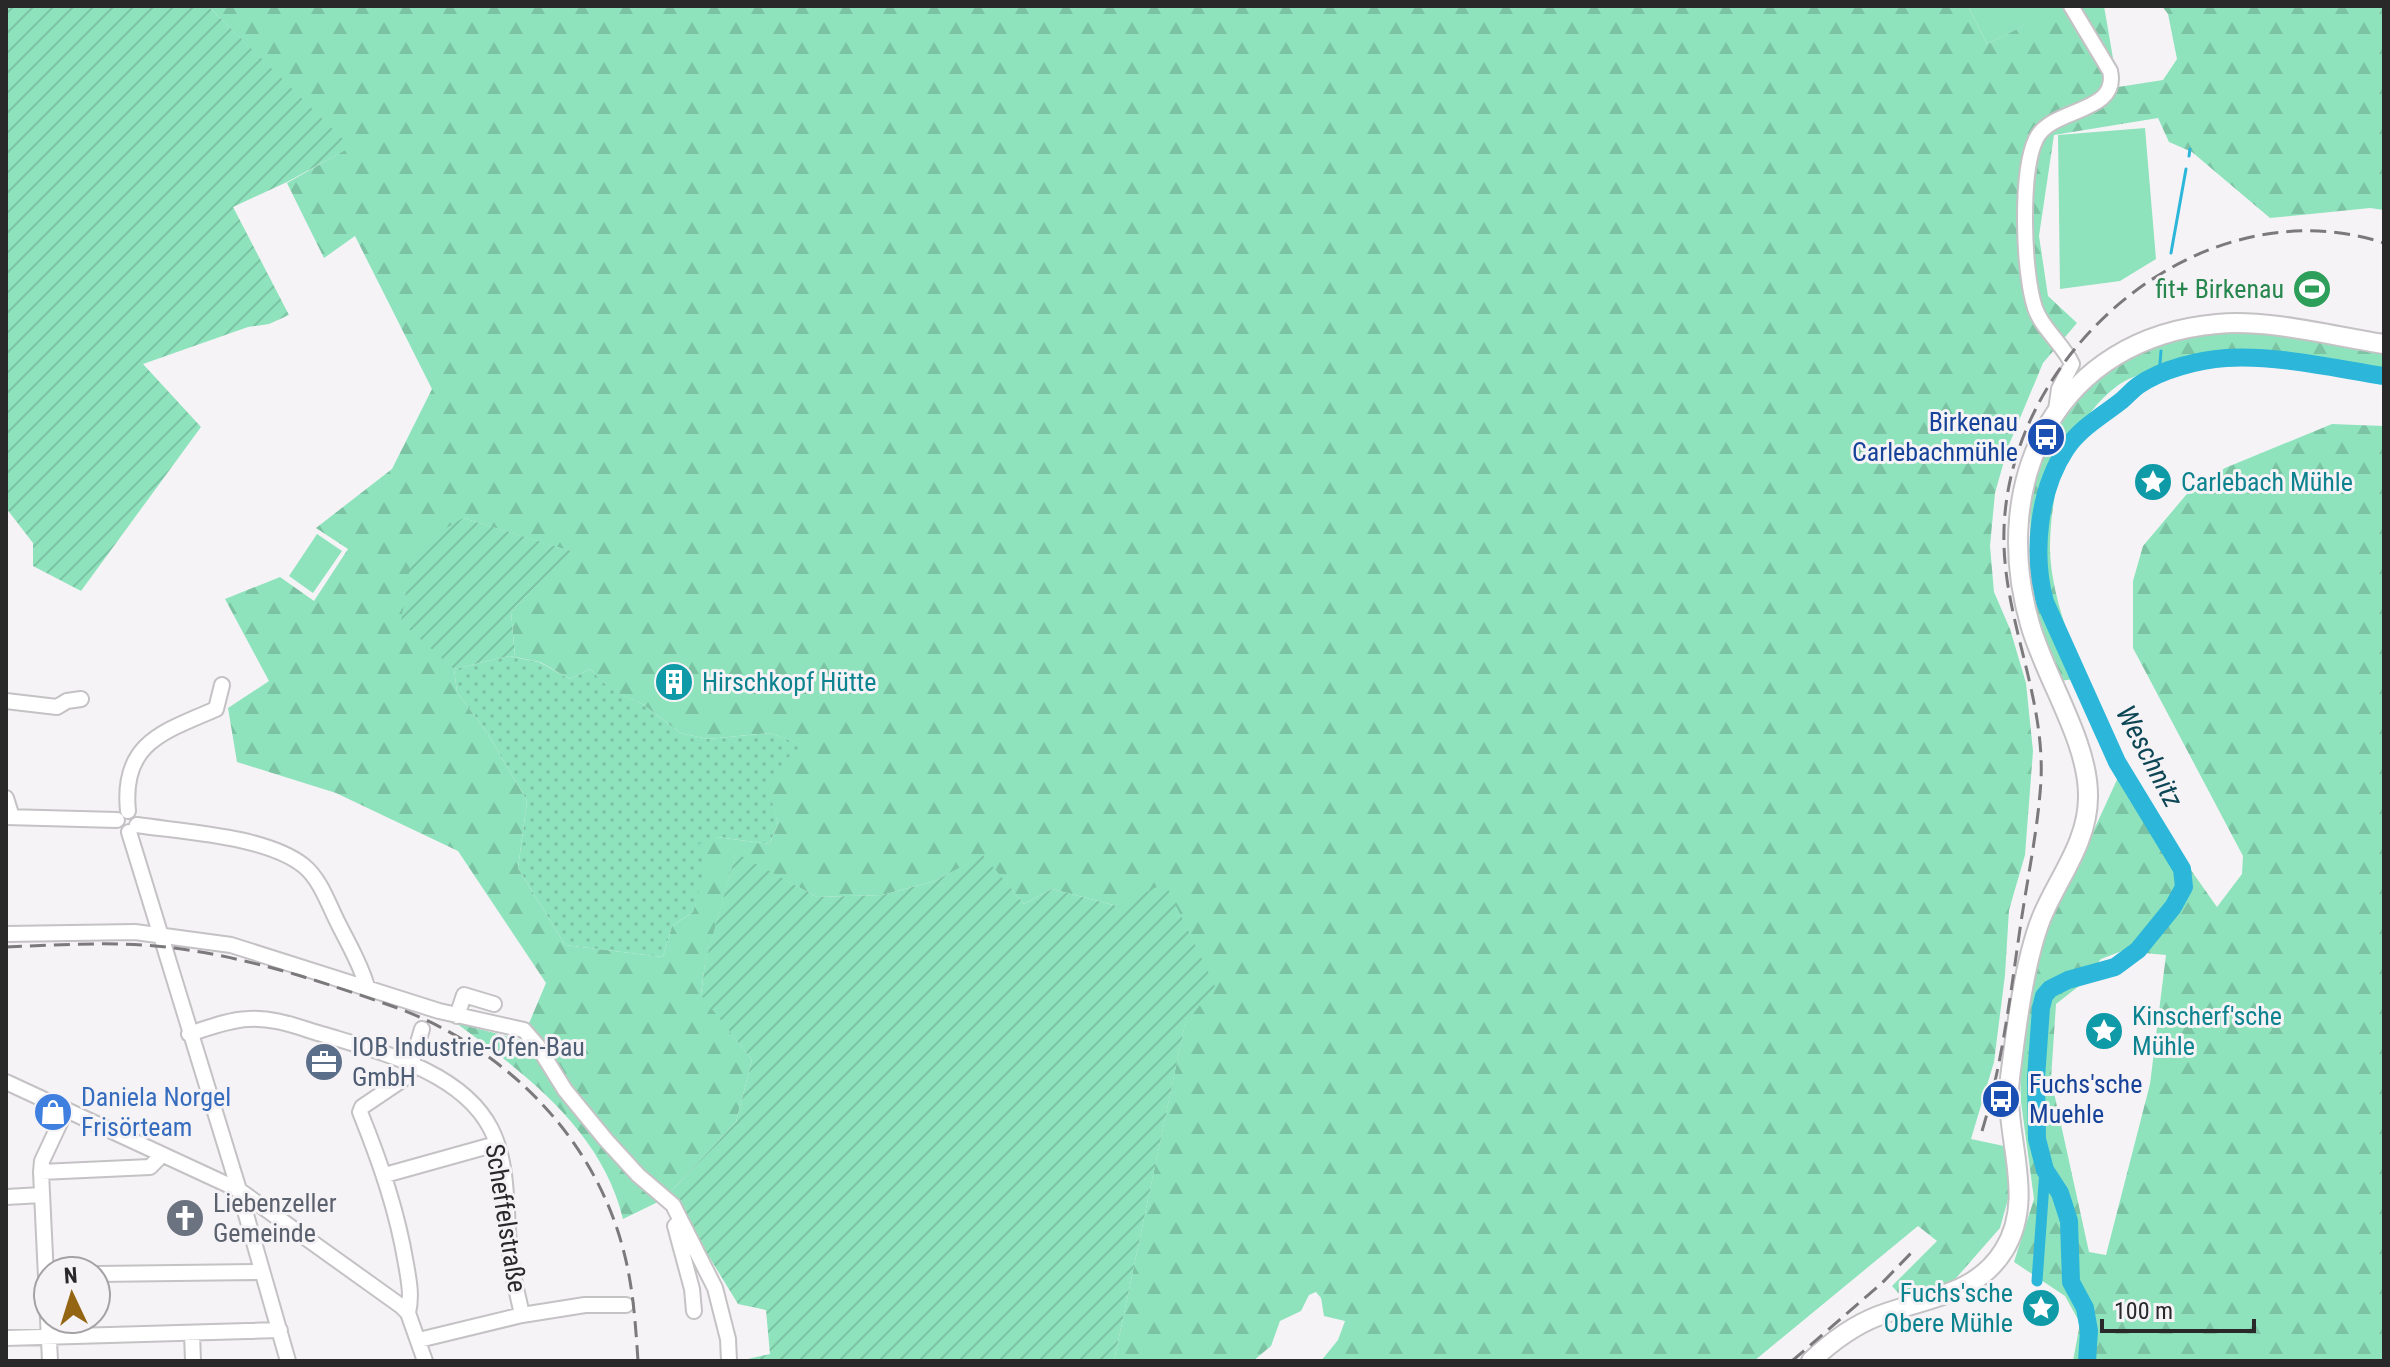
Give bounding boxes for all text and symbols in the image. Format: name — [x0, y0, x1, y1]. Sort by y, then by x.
sports icon: fit+ Birkenau — [2291, 268, 2333, 310]
place label: fit+ Birkenau — [2155, 274, 2284, 304]
place label: Birkenau Carlebachmühle — [1852, 407, 2018, 467]
bus stop icon: Birkenau Carlebachmühle — [2025, 416, 2067, 458]
place icon: Carlebach Mühle — [2132, 461, 2174, 503]
place label: Carlebach Mühle — [2181, 467, 2353, 497]
building icon: Hirschkopf Hütte — [653, 661, 695, 703]
place label: Hirschkopf Hütte — [702, 667, 876, 697]
water label: Weschnitz — [2109, 700, 2190, 813]
place label: Kinscherf'sche Mühle — [2132, 1001, 2282, 1061]
place icon: Kinscherf'sche Mühle — [2083, 1010, 2125, 1052]
place label: IOB Industrie-Ofen-Bau GmbH — [352, 1032, 585, 1092]
office icon: IOB Industrie-Ofen-Bau GmbH — [303, 1041, 345, 1083]
place label: Fuchs'sche Muehle — [2029, 1069, 2142, 1129]
bus stop icon: Fuchs'sche Muehle — [1980, 1078, 2022, 1120]
place label: Daniela Norgel Frisörteam — [81, 1082, 231, 1142]
shop icon: Daniela Norgel Frisörteam — [32, 1091, 74, 1133]
street label: Scheffelstraße — [479, 1142, 533, 1294]
place label: Liebenzeller Gemeinde — [213, 1188, 337, 1248]
church icon: Liebenzeller Gemeinde — [164, 1197, 206, 1239]
north arrow — [32, 1255, 112, 1335]
text: N — [63, 1263, 78, 1288]
place label: Fuchs'sche Obere Mühle — [1884, 1278, 2013, 1338]
scale bar — [2102, 1283, 2254, 1333]
place icon: Fuchs'sche Obere Mühle — [2020, 1287, 2062, 1329]
text: 100 m — [2114, 1297, 2173, 1325]

